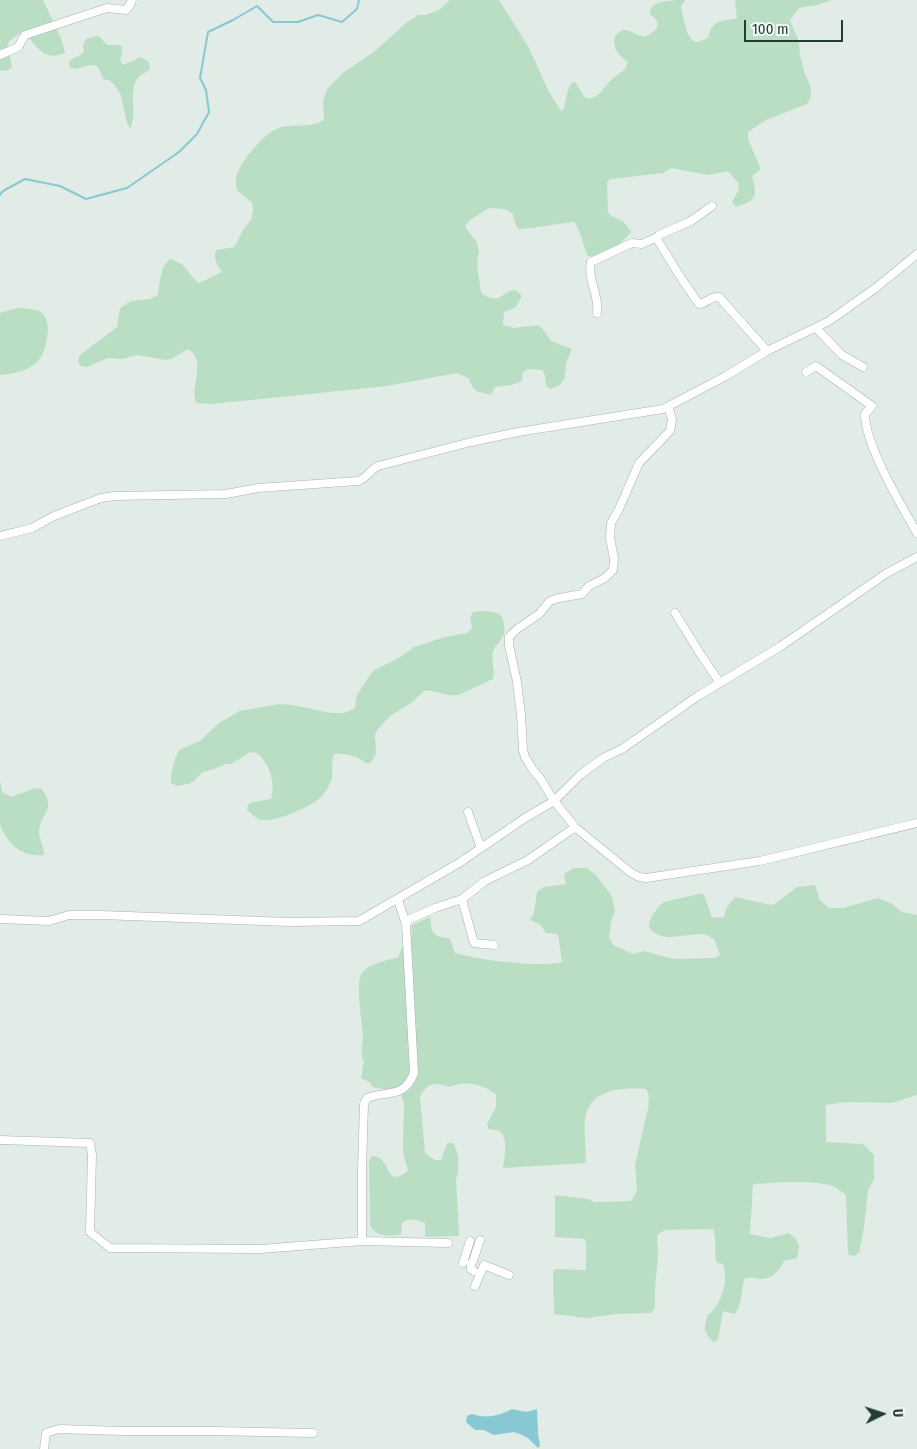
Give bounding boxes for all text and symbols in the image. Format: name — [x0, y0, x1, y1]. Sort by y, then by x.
scale bar — [747, 10, 846, 42]
text: 100 m — [752, 20, 789, 38]
north arrow — [857, 1389, 907, 1439]
text: U — [889, 1408, 906, 1418]

